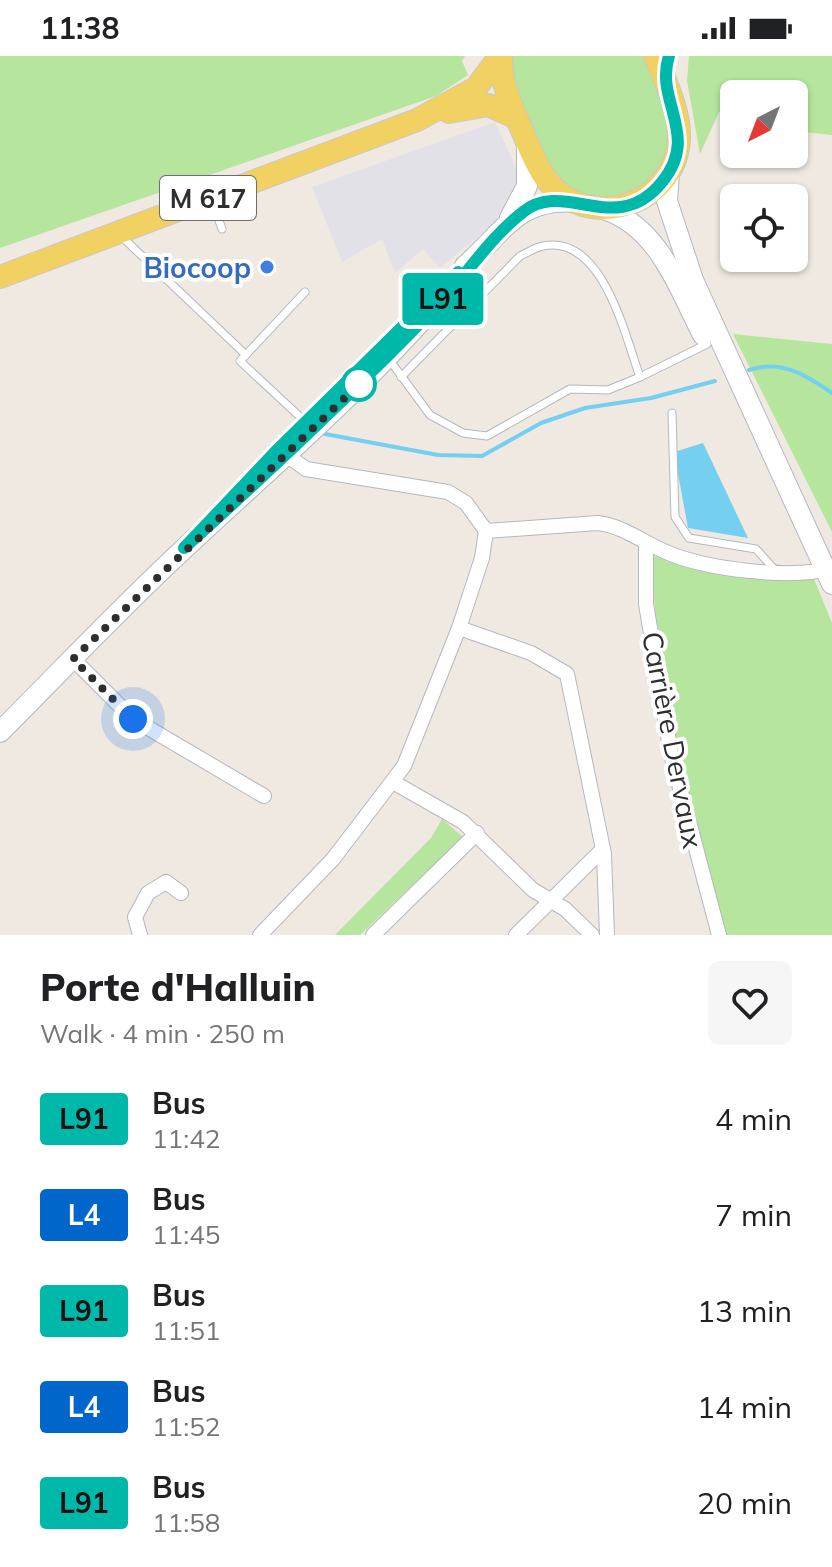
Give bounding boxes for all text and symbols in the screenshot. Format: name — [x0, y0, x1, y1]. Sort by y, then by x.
text: 11:38 — [40, 9, 119, 47]
north arrow — [720, 80, 808, 168]
map controls — [720, 80, 808, 272]
road number: M 617 — [160, 176, 256, 220]
button: locate — [720, 184, 808, 272]
place label: Biocoop — [143, 250, 251, 285]
marker: Biocoop — [258, 258, 276, 276]
line badge: L91 — [397, 273, 489, 325]
text: L91 — [418, 281, 468, 316]
unlabelled marker — [342, 367, 376, 401]
street label: Carrière Dervaux — [635, 629, 711, 851]
your location — [113, 699, 153, 739]
button: heart — [708, 961, 792, 1045]
text: Porte d'Halluin — [40, 963, 316, 1011]
text: Walk · 4 min · 250 m — [40, 1017, 285, 1050]
text: Bus — [152, 1084, 206, 1122]
text: 4 min — [715, 1100, 792, 1138]
text: L91 — [59, 1101, 109, 1136]
text: 11:42 — [152, 1122, 220, 1155]
text: Bus — [152, 1180, 206, 1218]
text: 7 min — [715, 1196, 792, 1234]
text: L4 — [68, 1197, 100, 1232]
text: 11:45 — [152, 1218, 220, 1251]
text: Bus — [152, 1276, 206, 1314]
text: 13 min — [697, 1292, 792, 1330]
text: L91 — [59, 1293, 109, 1328]
text: 11:51 — [152, 1314, 220, 1347]
text: Bus — [152, 1372, 206, 1410]
text: 14 min — [697, 1388, 792, 1426]
text: L4 — [68, 1389, 100, 1424]
text: 11:52 — [152, 1410, 220, 1443]
text: Bus — [152, 1468, 206, 1506]
text: 20 min — [697, 1484, 792, 1522]
text: L91 — [59, 1485, 109, 1520]
text: 11:58 — [152, 1506, 220, 1539]

